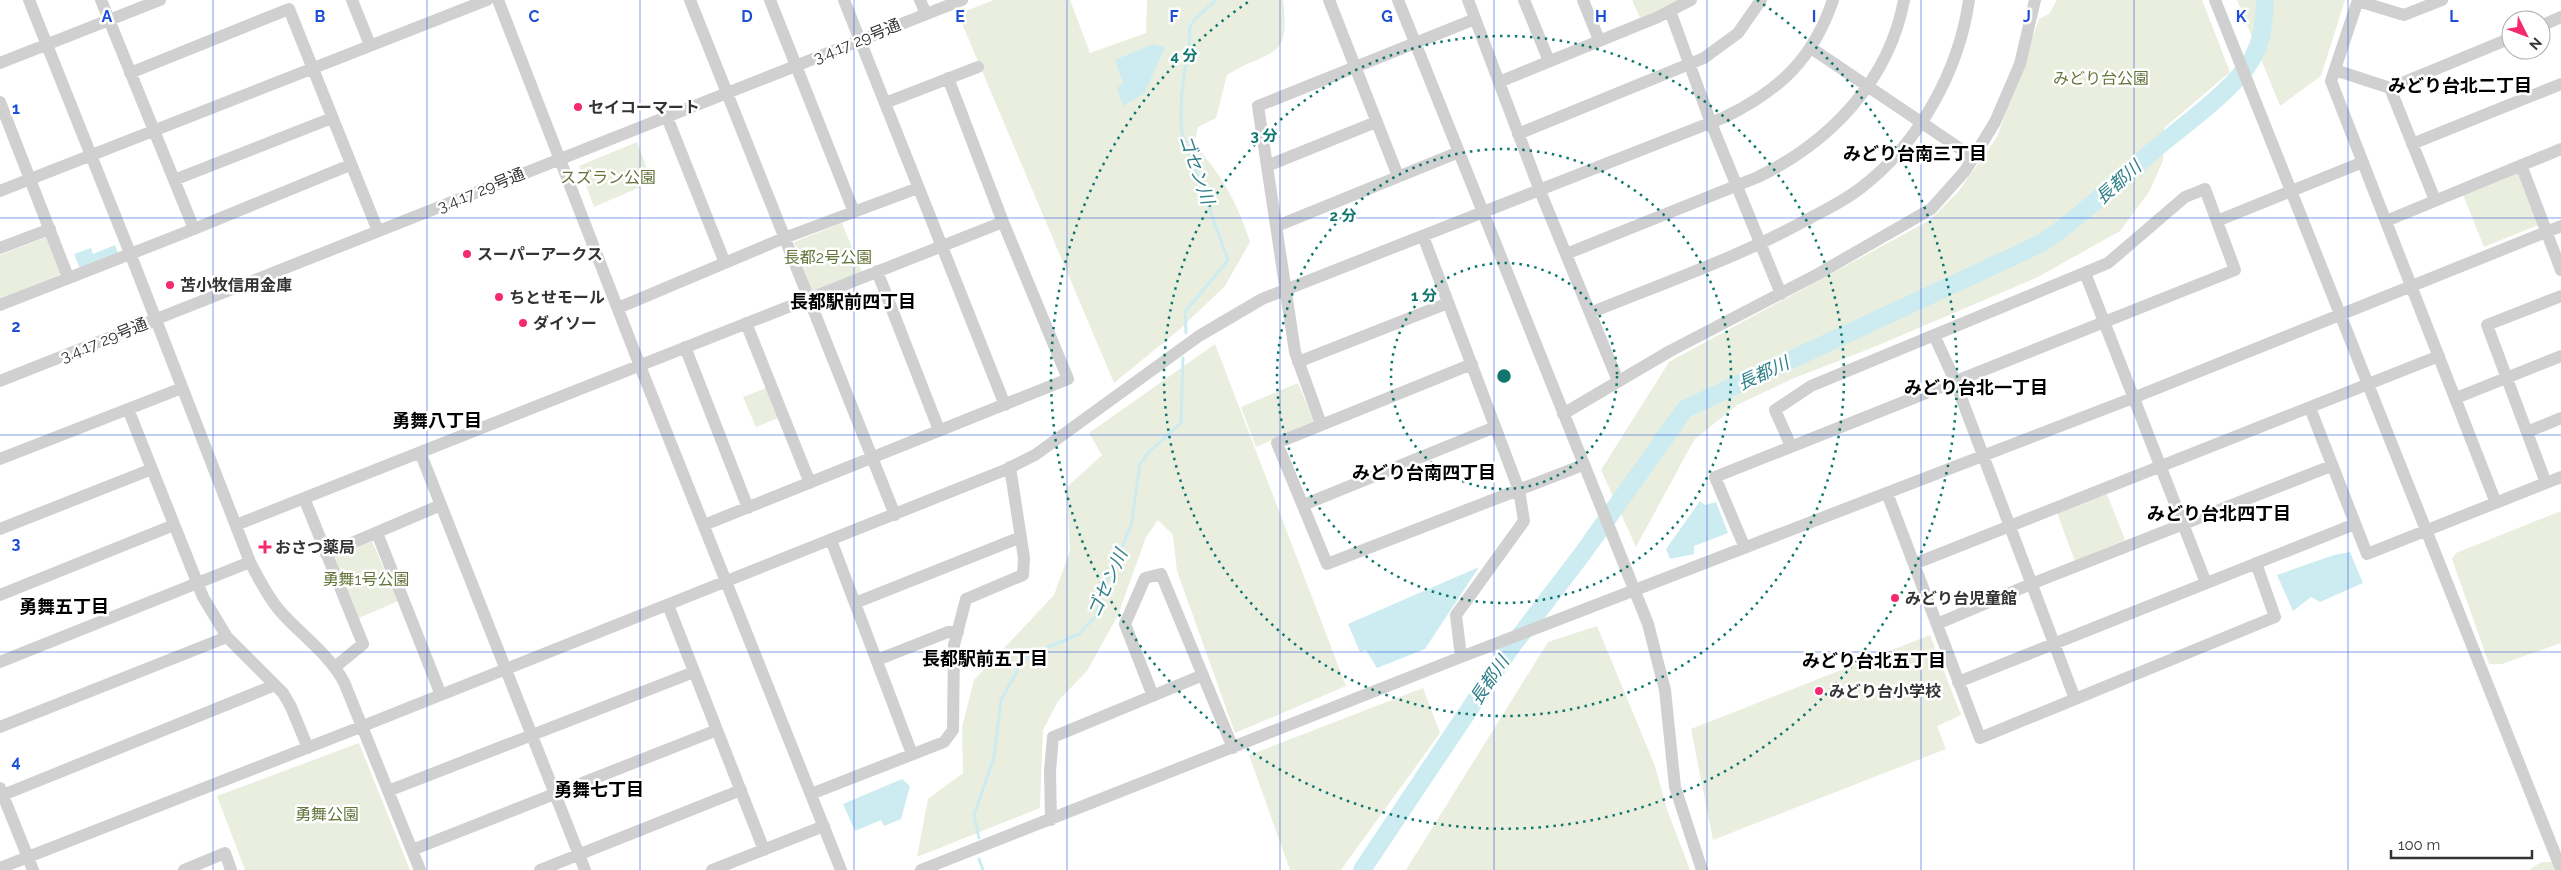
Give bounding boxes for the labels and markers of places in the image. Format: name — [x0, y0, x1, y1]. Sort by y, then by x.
place label: セイコーマート — [588, 98, 700, 117]
marker: セイコーマート — [572, 101, 584, 113]
place label: スーパーアークス — [477, 245, 603, 264]
marker: スーパーアークス — [461, 248, 473, 260]
place label: 苫小牧信用金庫 — [180, 276, 292, 295]
marker: 苫小牧信用金庫 — [164, 279, 176, 291]
place label: ちとせモール — [509, 288, 605, 307]
marker: ちとせモール — [493, 291, 505, 303]
place label: ダイソー — [533, 314, 597, 333]
marker: ダイソー — [517, 317, 529, 329]
centre of rings — [1495, 367, 1513, 385]
place label: おさつ薬局 — [275, 538, 355, 557]
marker: おさつ薬局 — [259, 541, 271, 553]
place label: みどり台児童館 — [1905, 589, 2017, 608]
marker: みどり台児童館 — [1889, 592, 1901, 604]
place label: みどり台小学校 — [1829, 682, 1941, 701]
marker: みどり台小学校 — [1813, 685, 1825, 697]

